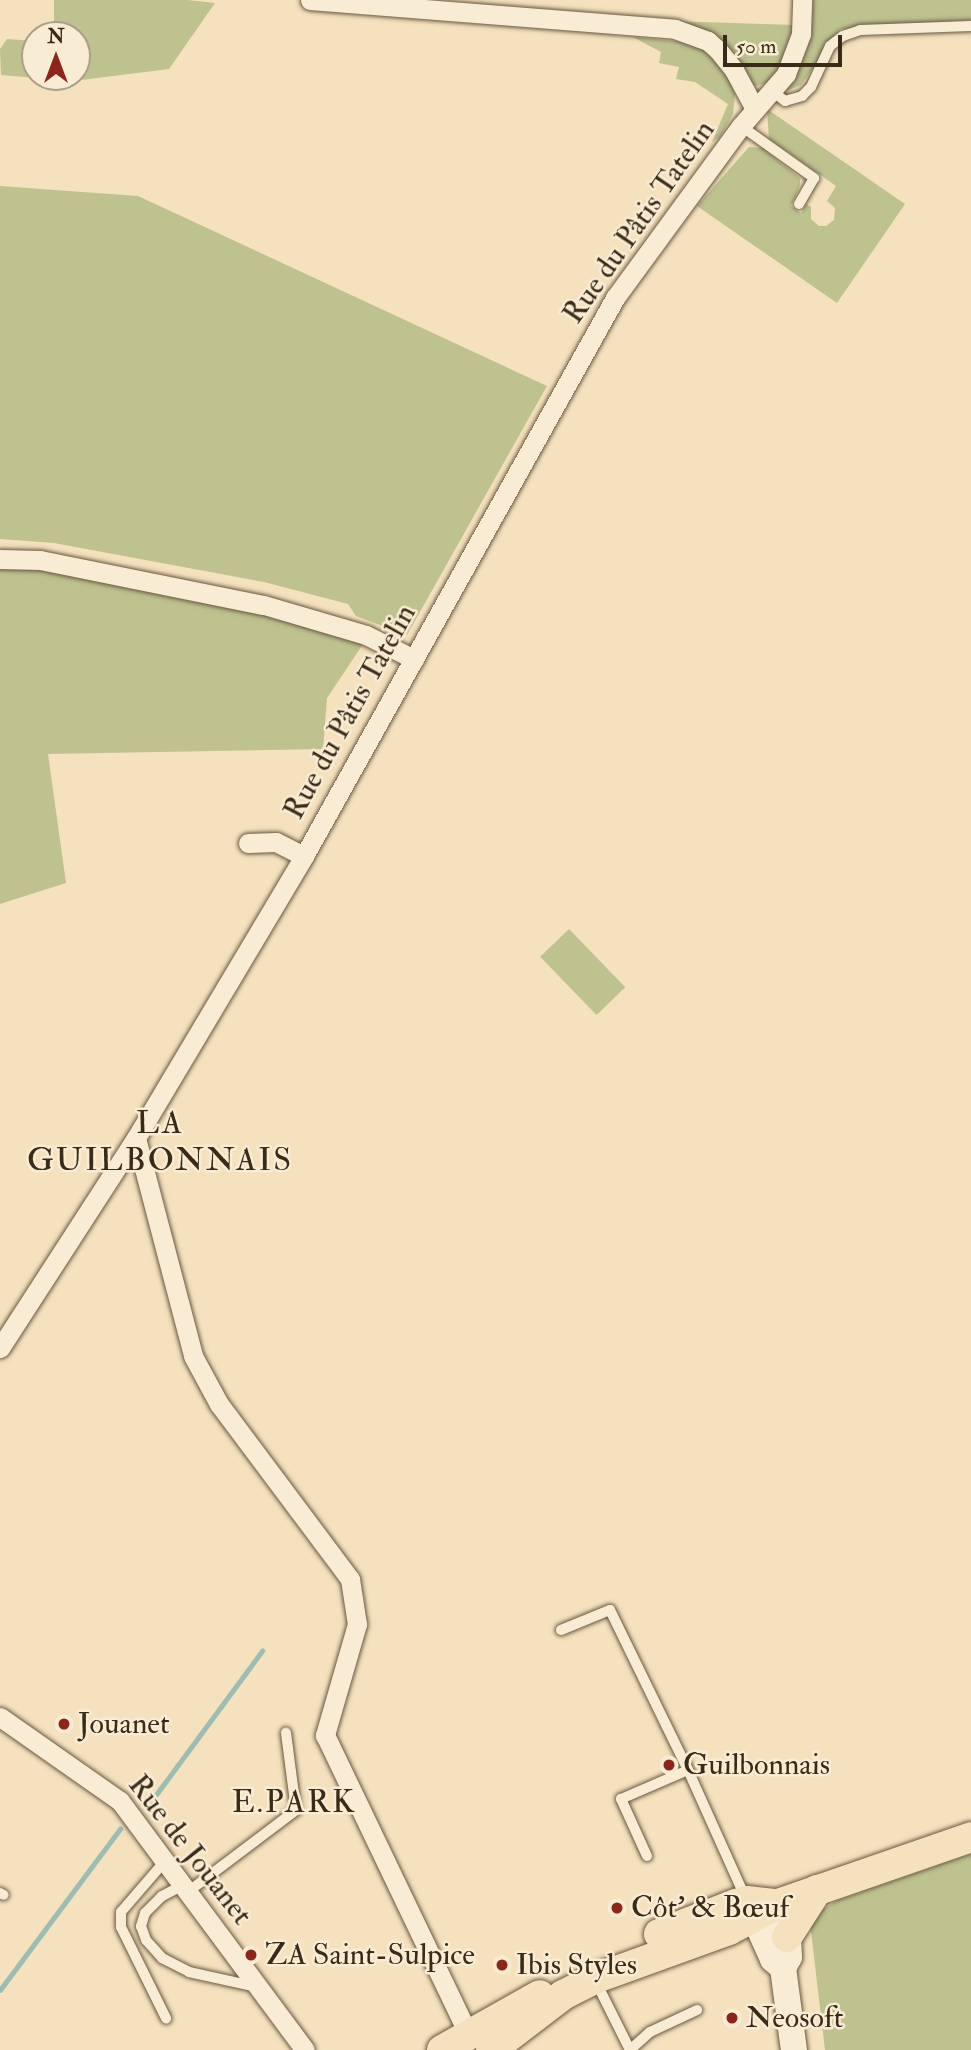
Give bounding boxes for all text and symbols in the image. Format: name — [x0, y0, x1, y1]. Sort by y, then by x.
north arrow — [21, 21, 91, 91]
scale bar — [726, 21, 845, 65]
text: N — [47, 25, 65, 49]
text: 50 m — [736, 33, 777, 60]
street label: Rue du Pâtis Tatelin — [555, 113, 723, 331]
street label: Rue du Pâtis Tatelin — [276, 598, 424, 826]
district label: LA GUILBONNAIS — [28, 1105, 292, 1180]
place label: Jouanet — [78, 1706, 170, 1742]
marker: Jouanet — [56, 1716, 72, 1732]
place label: Guilbonnais — [683, 1747, 830, 1783]
marker: Guilbonnais — [661, 1757, 677, 1773]
street label: Rue de Jouanet — [120, 1768, 260, 1932]
district label: E.PARK — [232, 1783, 356, 1821]
place label: Côt' & Bœuf — [631, 1890, 789, 1926]
marker: Côt' & Bœuf — [609, 1900, 625, 1916]
place label: ZA Saint-Sulpice — [265, 1937, 475, 1973]
marker: ZA Saint-Sulpice — [243, 1947, 259, 1963]
place label: Ibis Styles — [516, 1947, 637, 1983]
marker: Ibis Styles — [494, 1957, 510, 1973]
place label: Neosoft — [746, 2000, 843, 2036]
marker: Neosoft — [724, 2010, 740, 2026]

